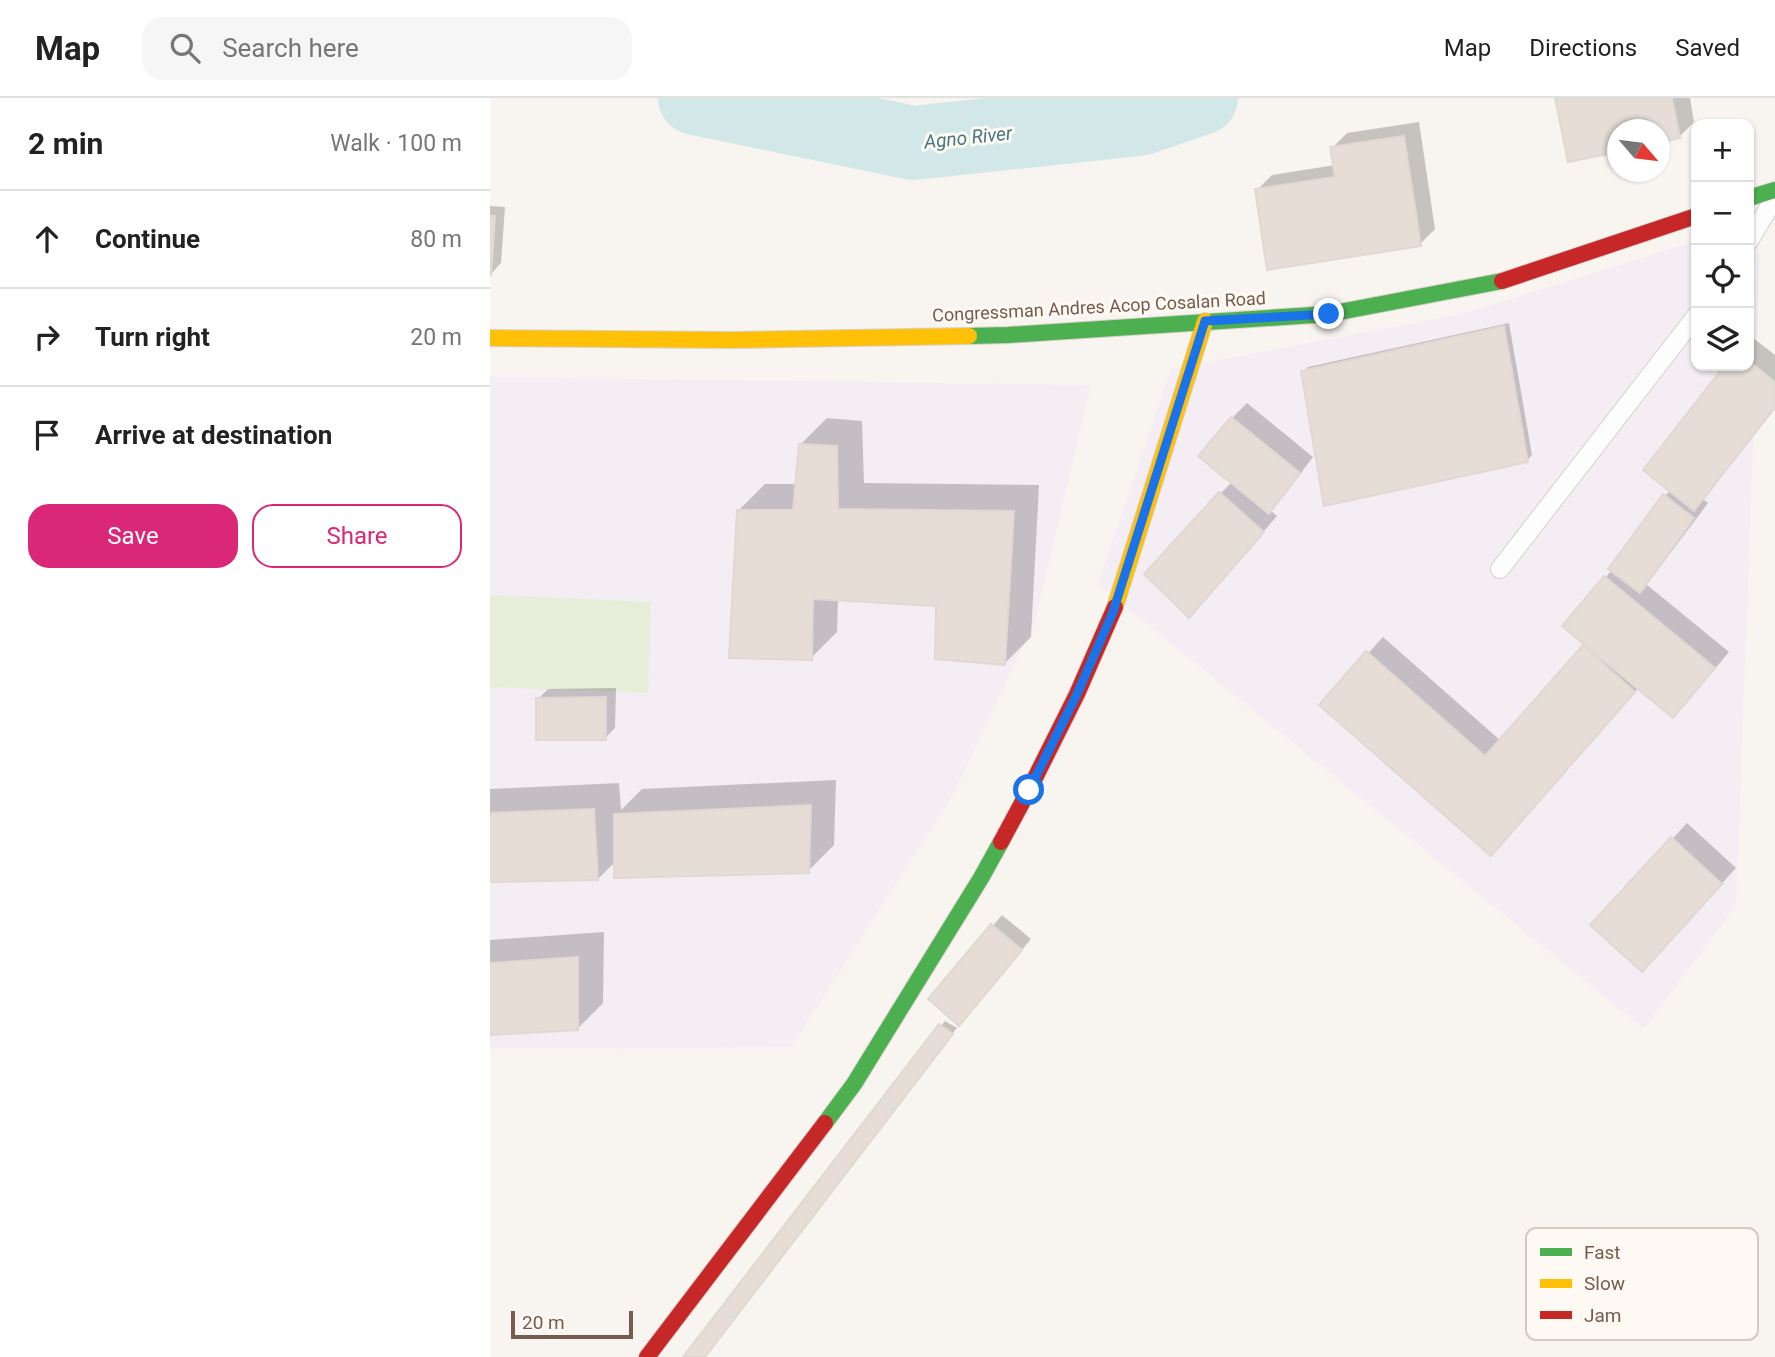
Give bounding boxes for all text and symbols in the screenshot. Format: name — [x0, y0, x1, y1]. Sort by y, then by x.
search box — [142, 17, 632, 80]
text: Map — [35, 29, 100, 68]
icon: search — [166, 29, 204, 67]
text: Search here — [222, 33, 359, 63]
text: Map — [1444, 34, 1491, 62]
text: Directions — [1529, 34, 1637, 62]
text: Saved — [1675, 34, 1740, 62]
north arrow — [1607, 119, 1670, 182]
map controls — [1691, 119, 1754, 371]
button: + — [1691, 119, 1754, 182]
water label: Agno River — [922, 121, 1014, 154]
text: 2 min — [28, 126, 103, 161]
text: Walk · 100 m — [330, 130, 462, 157]
button: − — [1691, 182, 1754, 245]
icon: ahead — [28, 220, 66, 258]
text: Continue — [95, 224, 200, 254]
text: 80 m — [410, 226, 462, 253]
button: locate — [1691, 245, 1754, 308]
street label: Congressman Andres Acop Cosalan Road — [932, 287, 1266, 326]
route end — [1313, 298, 1344, 329]
button: layers — [1691, 308, 1754, 371]
icon: right — [28, 318, 66, 356]
text: Turn right — [95, 322, 210, 352]
text: 20 m — [410, 324, 462, 351]
icon: arrive — [28, 416, 66, 454]
text: Arrive at destination — [95, 420, 332, 450]
button: Save — [28, 504, 238, 568]
button: Share — [252, 504, 462, 568]
route start — [1013, 774, 1044, 805]
legend — [1526, 1228, 1758, 1340]
text: Fast — [1584, 1241, 1621, 1264]
text: Slow — [1584, 1272, 1625, 1295]
text: Jam — [1584, 1304, 1621, 1327]
scale bar — [511, 1308, 634, 1340]
text: 20 m — [522, 1311, 565, 1334]

